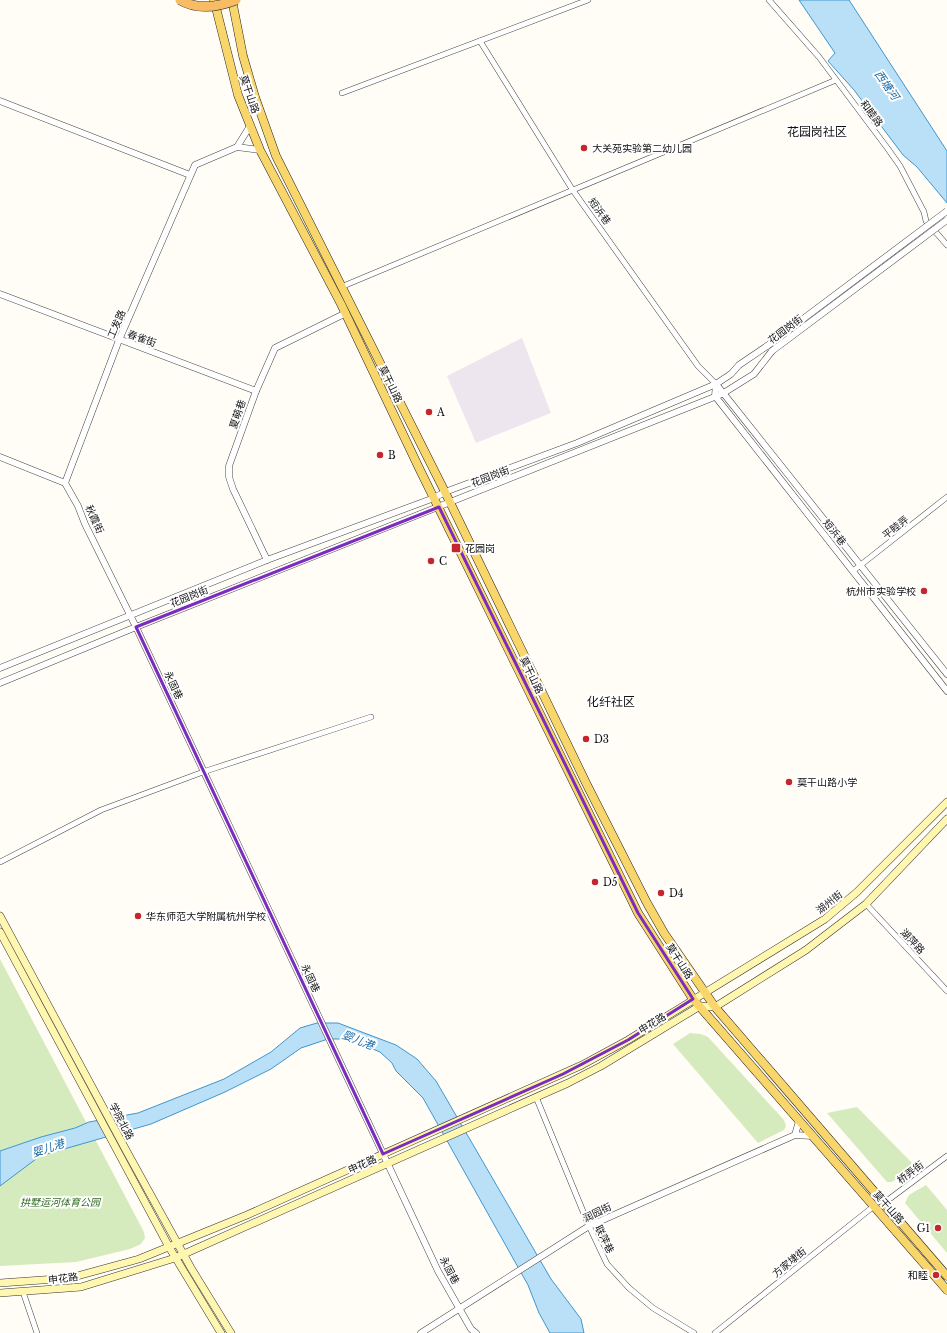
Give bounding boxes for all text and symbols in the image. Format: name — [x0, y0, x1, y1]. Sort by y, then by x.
water label: 西塘河 — [872, 67, 903, 104]
street label: 莫干山路 — [237, 73, 262, 115]
street label: 和睦路 — [857, 97, 886, 129]
district label: 花园岗社区 — [787, 124, 847, 139]
place label: 大关苑实验第二幼儿园 — [592, 142, 692, 155]
marker: 大关苑实验第二幼儿园 — [579, 143, 589, 153]
street label: 短浜巷 — [586, 195, 614, 227]
street label: 工发路 — [105, 308, 128, 341]
street label: 花园岗街 — [765, 312, 805, 347]
street label: 春雀街 — [126, 327, 158, 350]
street label: 莫干山路 — [376, 363, 405, 405]
street label: 夏萌巷 — [226, 398, 249, 430]
place label: A — [436, 406, 445, 419]
marker: A — [424, 407, 434, 417]
place label: B — [388, 449, 396, 462]
marker: B — [375, 450, 385, 460]
street label: 花园岗街 — [469, 463, 511, 490]
street label: 秋霞街 — [83, 503, 107, 536]
street label: 平睦弄 — [879, 513, 911, 542]
street label: 短浜巷 — [820, 516, 849, 548]
marker: 花园岗 — [450, 542, 462, 554]
place label: 花园岗 — [465, 542, 495, 555]
place label: C — [439, 555, 447, 568]
marker: C — [426, 556, 436, 566]
street label: 花园岗街 — [168, 583, 210, 610]
place label: 杭州市实验学校 — [846, 585, 916, 598]
marker: 杭州市实验学校 — [919, 586, 929, 596]
street label: 莫干山路 — [517, 654, 546, 696]
street label: 永固巷 — [161, 669, 186, 702]
district label: 化纤社区 — [587, 694, 635, 709]
place label: D3 — [594, 733, 609, 746]
marker: D3 — [581, 734, 591, 744]
place label: 莫干山路小学 — [797, 776, 857, 789]
marker: 莫干山路小学 — [784, 777, 794, 787]
place label: D5 — [603, 876, 618, 889]
marker: D5 — [590, 877, 600, 887]
place label: D4 — [669, 887, 684, 900]
marker: D4 — [656, 888, 666, 898]
street label: 湖州街 — [814, 888, 845, 917]
place label: 华东师范大学附属杭州学校 — [146, 910, 266, 923]
marker: 华东师范大学附属杭州学校 — [133, 911, 143, 921]
street label: 湖萍路 — [898, 926, 928, 957]
street label: 莫干山路 — [663, 941, 696, 982]
street label: 永固巷 — [298, 962, 323, 995]
street label: 申花路 — [636, 1010, 668, 1037]
water label: 婴儿港 — [340, 1028, 378, 1053]
street label: 学院北路 — [106, 1101, 137, 1142]
water label: 婴儿港 — [30, 1136, 68, 1160]
street label: 申花路 — [346, 1152, 379, 1176]
street label: 桥弄街 — [894, 1158, 926, 1187]
street label: 莫干山路 — [870, 1188, 907, 1227]
park label: 拱墅运河体育公园 — [20, 1196, 102, 1209]
street label: 润园街 — [581, 1200, 614, 1225]
place label: G1 — [917, 1222, 930, 1235]
street label: 联萍巷 — [592, 1223, 617, 1256]
marker: G1 — [933, 1223, 943, 1233]
street label: 方家埭街 — [770, 1245, 809, 1280]
street label: 永固巷 — [437, 1254, 462, 1287]
place label: 和睦 — [908, 1269, 928, 1282]
street label: 申花路 — [47, 1270, 79, 1287]
marker: 和睦 — [931, 1270, 941, 1280]

